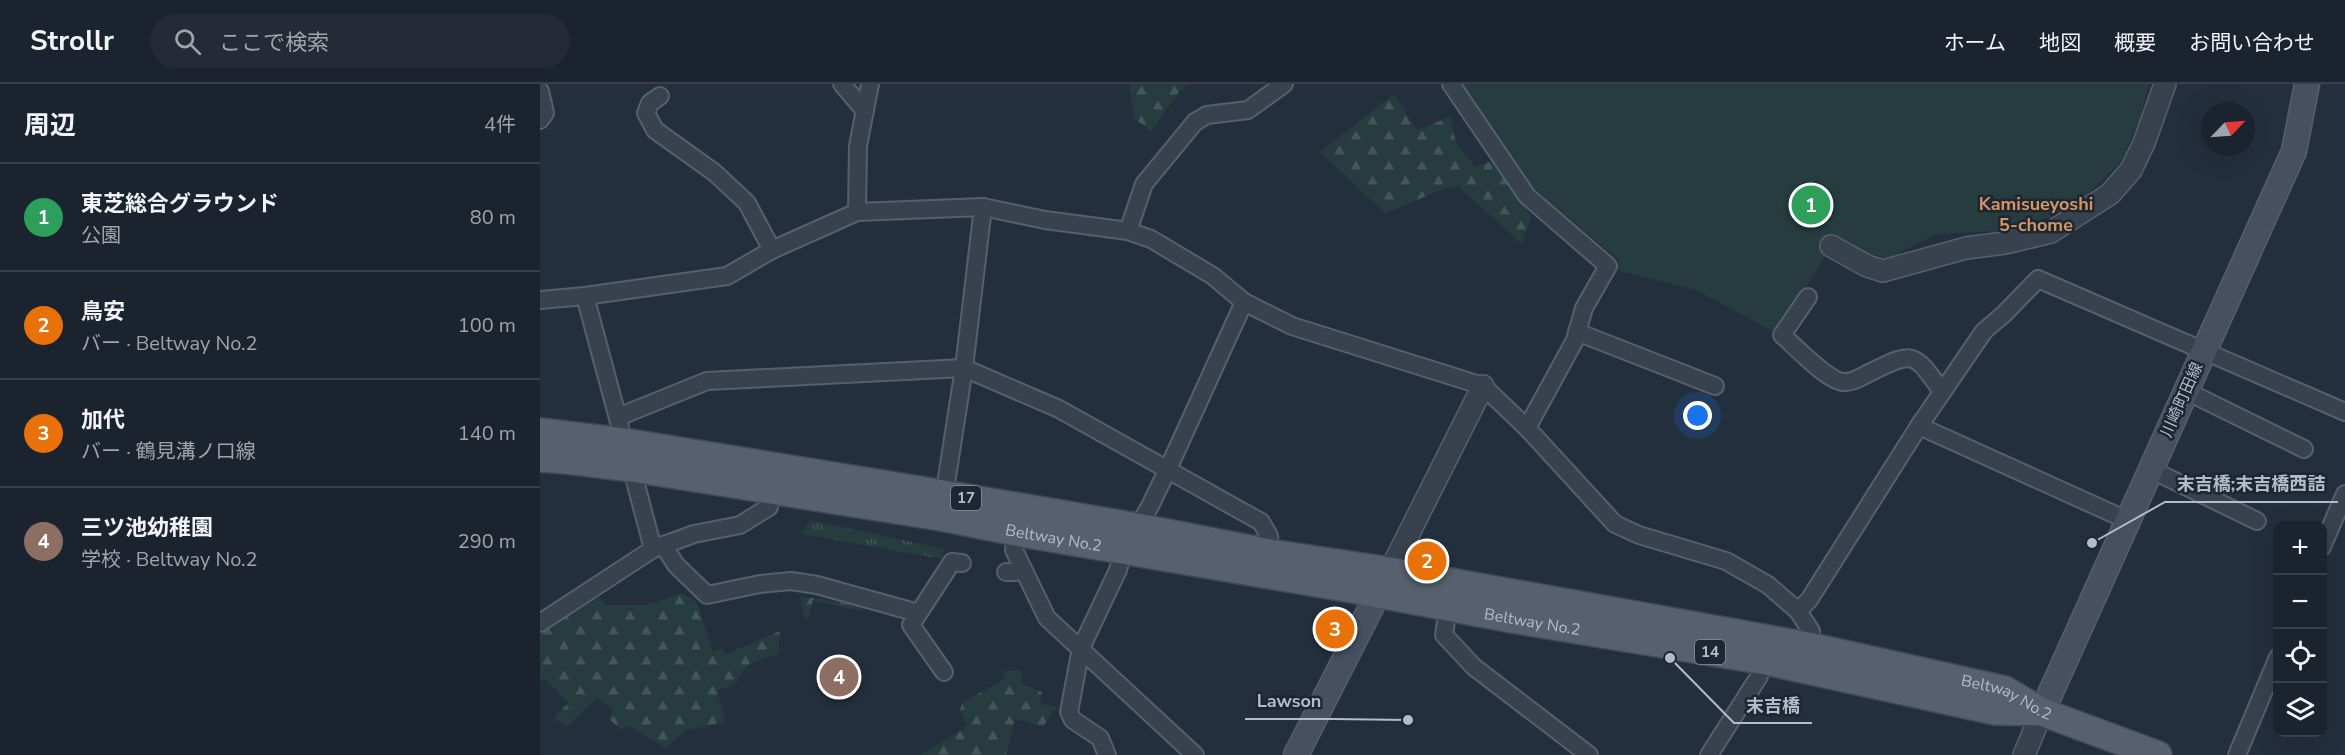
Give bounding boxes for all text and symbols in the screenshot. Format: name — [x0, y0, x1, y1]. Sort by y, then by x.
search box — [150, 14, 570, 68]
text: Strollr — [30, 22, 114, 60]
icon: search — [171, 25, 204, 58]
text: ここで検索 — [219, 28, 329, 58]
text: ホーム — [1944, 29, 2006, 57]
text: 地図 — [2039, 29, 2081, 57]
text: 概要 — [2114, 29, 2156, 57]
text: お問い合わせ — [2189, 29, 2315, 57]
north arrow — [2201, 102, 2255, 156]
text: 周辺 — [24, 108, 76, 143]
text: 4件 — [484, 111, 516, 138]
pin: 1 — [1792, 182, 1830, 228]
text: 東芝総合グラウンド — [81, 189, 279, 219]
district label: Kamisueyoshi 5-chome — [1979, 192, 2093, 237]
text: 1 — [38, 204, 50, 231]
text: 80 m — [470, 204, 516, 231]
text: 公園 — [81, 222, 121, 249]
text: 鳥安 — [81, 297, 125, 327]
text: 2 — [38, 312, 50, 339]
text: 100 m — [458, 312, 516, 339]
text: バー · Beltway No.2 — [81, 330, 257, 357]
street label: 川崎町田線 — [2156, 359, 2208, 441]
your location — [1683, 401, 1712, 430]
text: 加代 — [81, 405, 125, 435]
text: 3 — [38, 420, 50, 447]
text: 140 m — [458, 420, 516, 447]
text: バー · 鶴見溝ノ口線 — [81, 438, 256, 465]
callout: 末吉橋;末吉橋西詰 — [2165, 466, 2338, 502]
text: 末吉橋;末吉橋西詰 — [2177, 472, 2325, 496]
road number: 17 — [951, 486, 981, 510]
text: 三ツ池幼稚園 — [81, 513, 213, 543]
street label: Beltway No.2 — [1003, 519, 1103, 557]
map controls — [2273, 521, 2327, 737]
button: + — [2273, 521, 2327, 575]
text: 4 — [38, 528, 50, 555]
text: 290 m — [458, 528, 516, 555]
pin: 2 — [1408, 538, 1446, 584]
text: 学校 · Beltway No.2 — [81, 546, 257, 573]
button: − — [2273, 575, 2327, 629]
street label: Beltway No.2 — [1482, 603, 1582, 641]
pin: 3 — [1316, 606, 1354, 652]
button: locate — [2273, 629, 2327, 683]
road number: 14 — [1695, 640, 1725, 664]
pin: 4 — [820, 654, 858, 700]
street label: Beltway No.2 — [1959, 670, 2055, 726]
callout: Lawson — [1245, 683, 1334, 719]
button: layers — [2273, 683, 2327, 737]
callout: 末吉橋 — [1734, 687, 1812, 723]
text: Lawson — [1257, 689, 1321, 713]
text: 末吉橋 — [1746, 694, 1800, 718]

